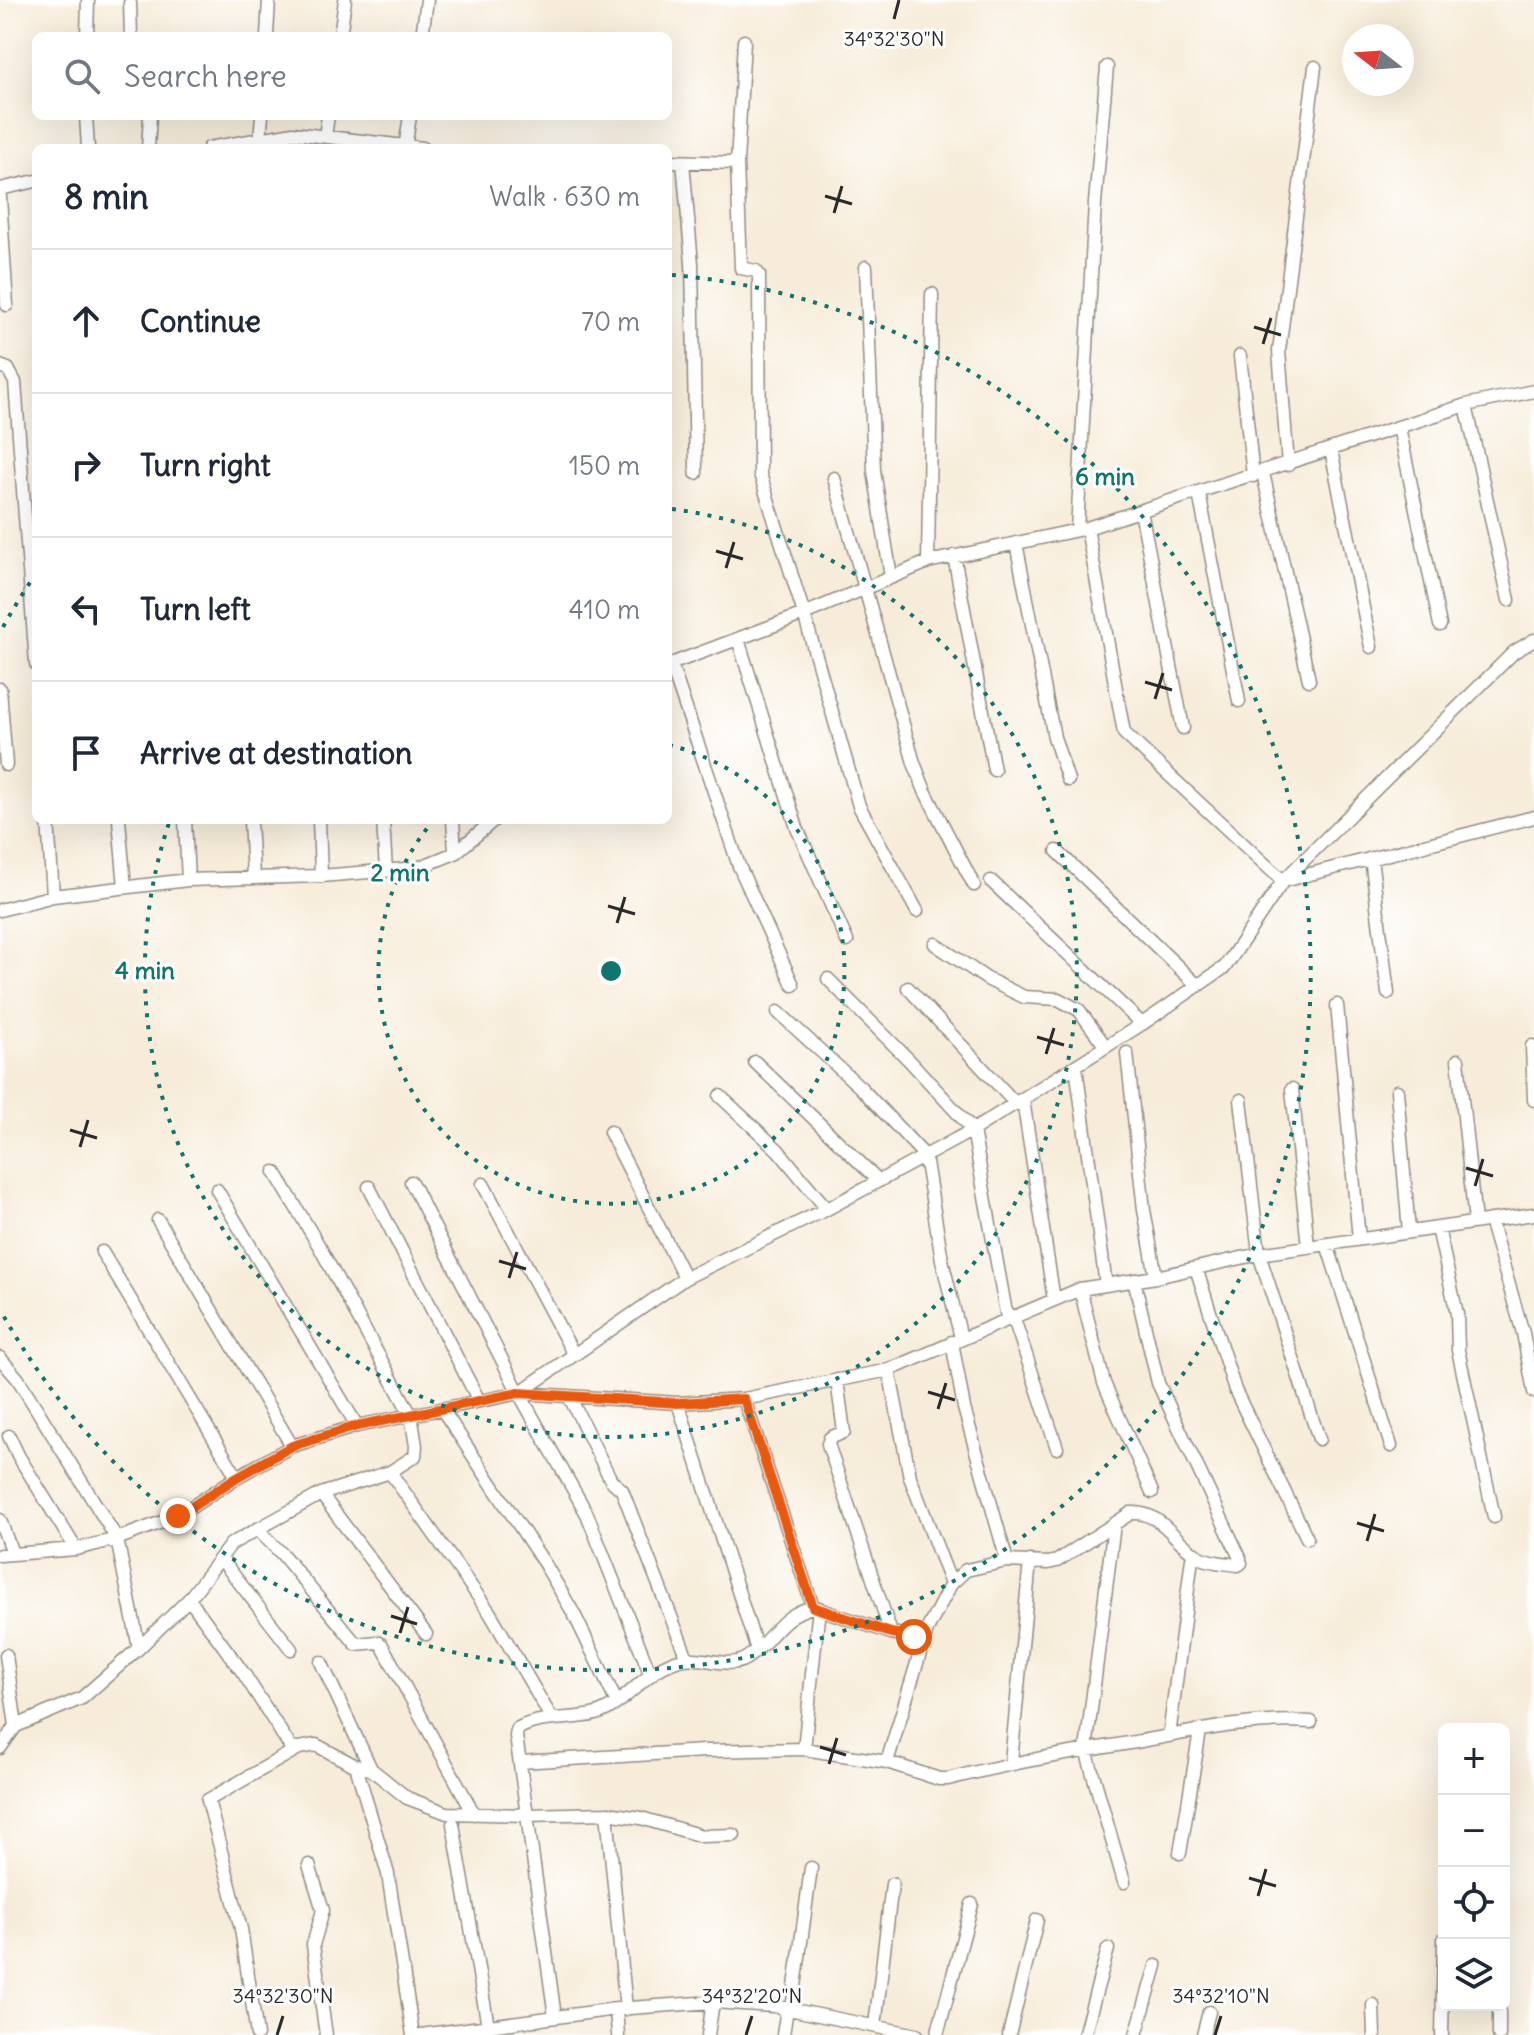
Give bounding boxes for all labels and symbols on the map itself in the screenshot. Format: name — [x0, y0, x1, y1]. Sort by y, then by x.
north arrow — [1342, 24, 1414, 96]
text: 34°32'30"N — [844, 26, 944, 51]
text: 6 min — [1075, 461, 1135, 491]
text: 2 min — [370, 857, 430, 887]
text: 4 min — [115, 955, 175, 985]
centre of rings — [597, 957, 625, 985]
route end — [160, 1498, 196, 1534]
route start — [896, 1619, 932, 1655]
text: 34°32'30"N — [233, 1983, 333, 2008]
text: 34°32'20"N — [702, 1983, 802, 2008]
text: 34°32'10"N — [1172, 1983, 1270, 2008]

